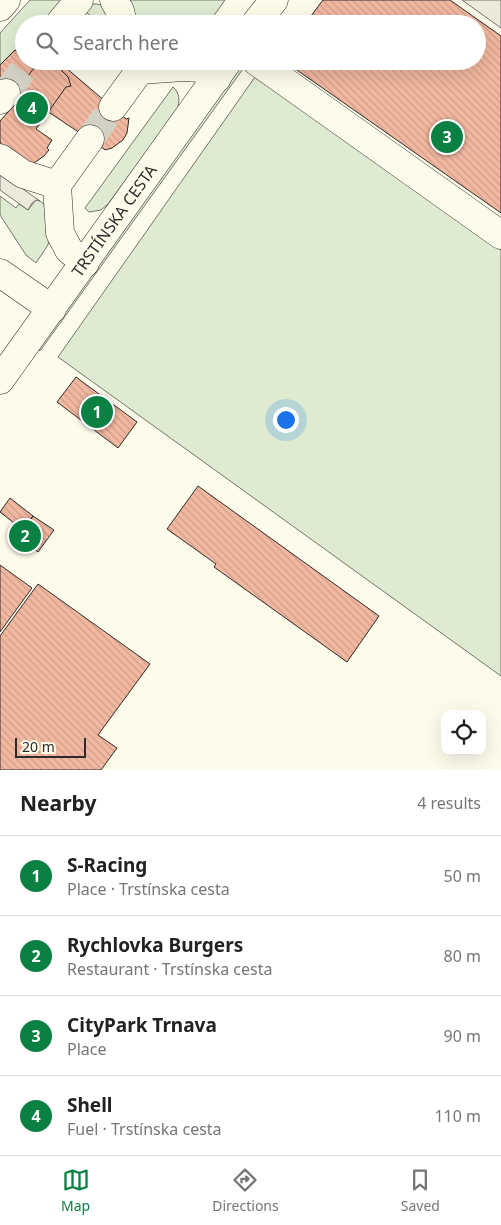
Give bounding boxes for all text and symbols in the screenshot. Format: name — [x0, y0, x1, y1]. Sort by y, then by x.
search box — [15, 15, 486, 70]
icon: search — [33, 29, 61, 57]
text: Search here — [73, 30, 179, 56]
pin: 4 — [16, 89, 48, 127]
pin: 3 — [431, 118, 463, 156]
street label: TRSTÍNSKA CESTA — [66, 159, 162, 281]
pin: 1 — [81, 393, 113, 431]
your location — [273, 407, 299, 433]
pin: 2 — [9, 517, 41, 555]
map controls — [441, 710, 486, 755]
button: locate — [441, 710, 486, 755]
scale bar — [15, 735, 86, 758]
text: 20 m — [22, 737, 55, 756]
text: Nearby — [20, 789, 96, 817]
text: 4 results — [417, 792, 481, 814]
text: S-Racing — [67, 852, 147, 878]
text: 1 — [31, 865, 41, 887]
text: 50 m — [444, 865, 481, 887]
text: Place · Trstínska cesta — [67, 878, 230, 900]
text: Rychlovka Burgers — [67, 932, 243, 958]
text: 2 — [31, 945, 41, 967]
text: 80 m — [444, 945, 481, 967]
text: Restaurant · Trstínska cesta — [67, 958, 272, 980]
text: CityPark Trnava — [67, 1012, 217, 1038]
text: 3 — [31, 1025, 41, 1047]
text: 90 m — [444, 1025, 481, 1047]
text: Place — [67, 1038, 107, 1060]
text: Shell — [67, 1092, 113, 1118]
text: 4 — [31, 1105, 41, 1127]
text: 110 m — [434, 1105, 481, 1127]
text: Fuel · Trstínska cesta — [67, 1118, 222, 1140]
tab: Map — [61, 1166, 90, 1215]
tab: Directions — [212, 1166, 279, 1215]
tab: Saved — [401, 1166, 440, 1215]

